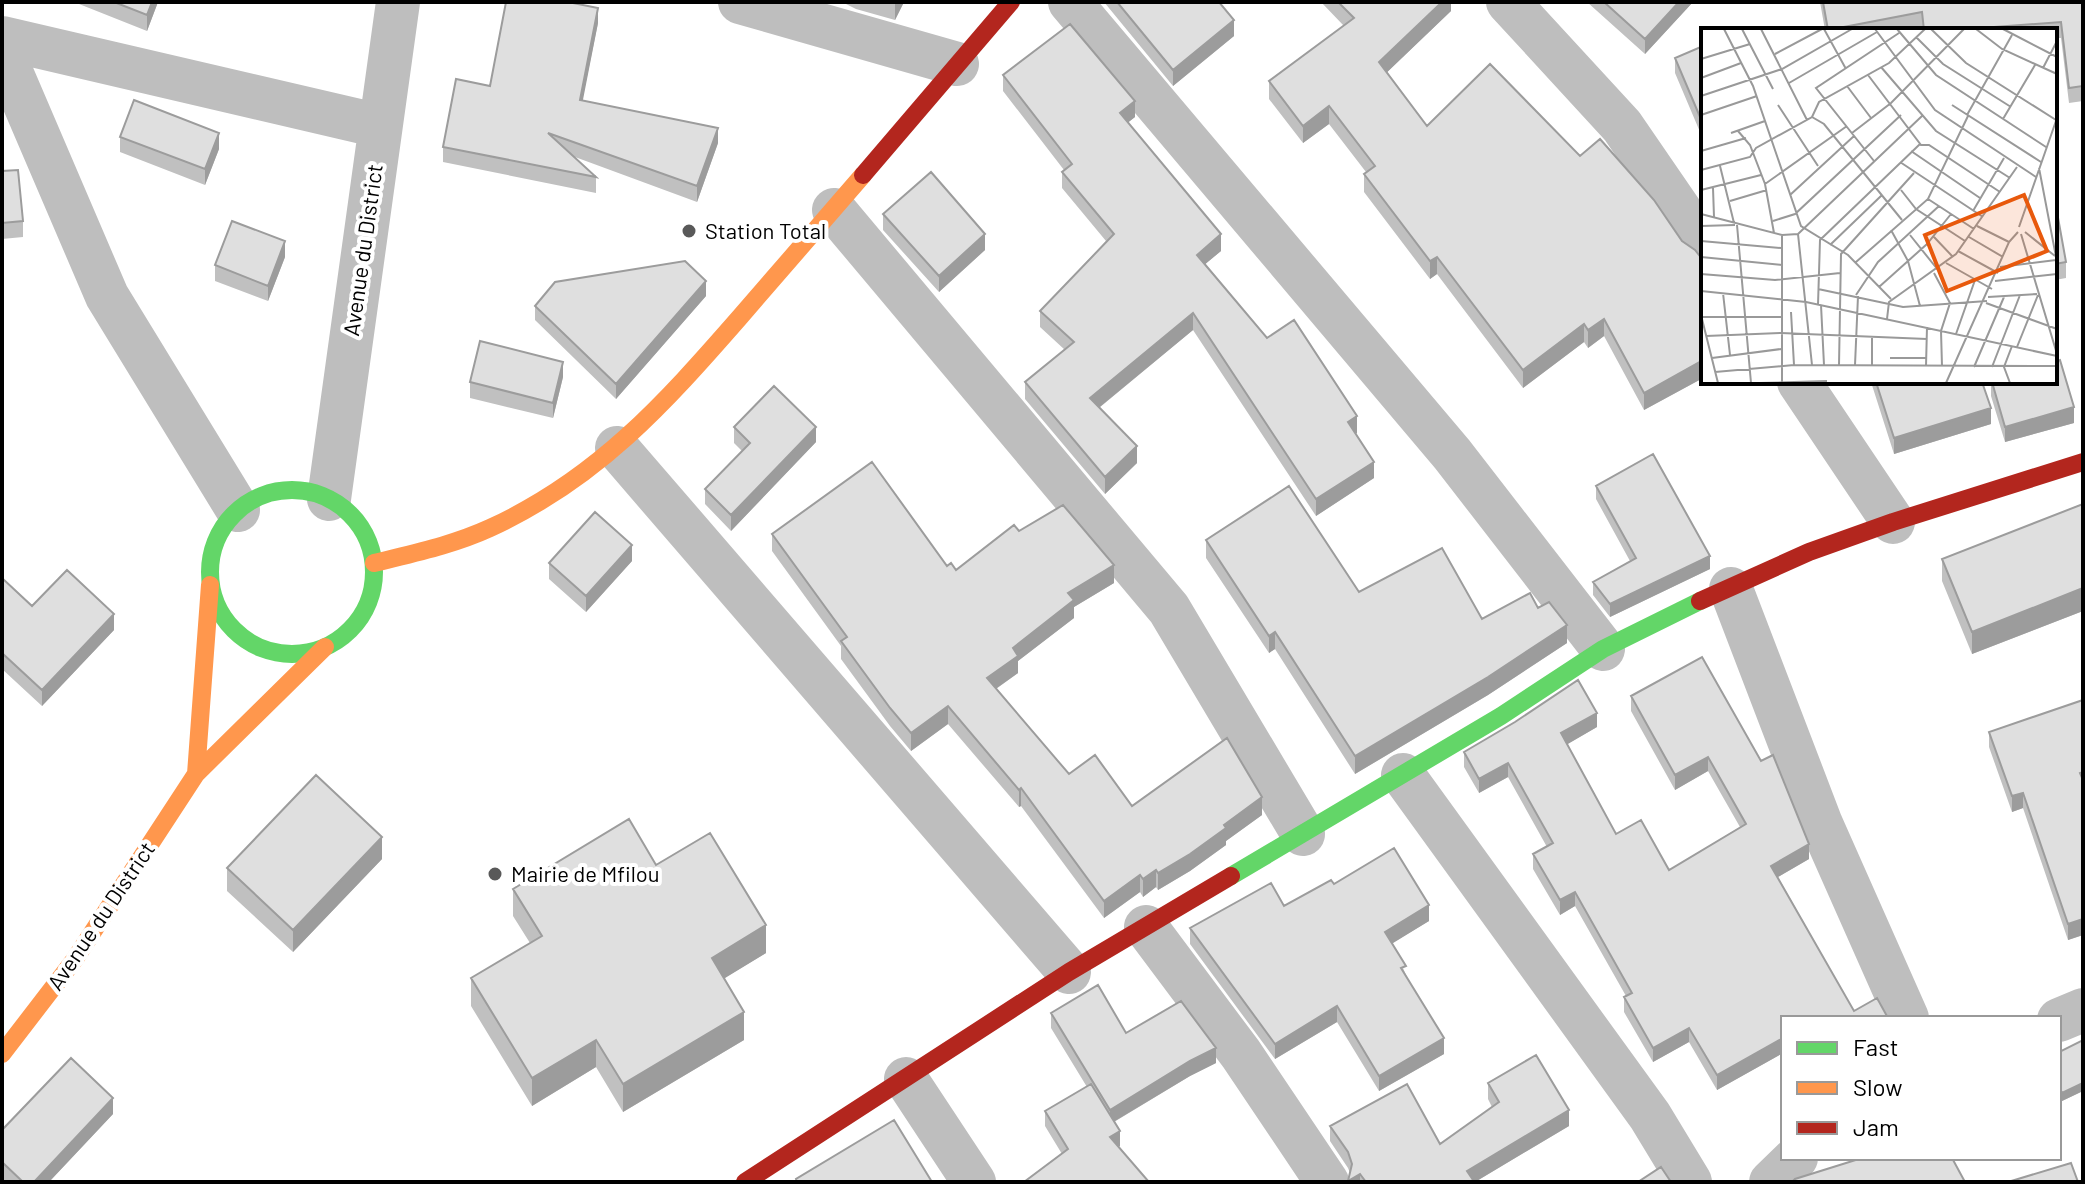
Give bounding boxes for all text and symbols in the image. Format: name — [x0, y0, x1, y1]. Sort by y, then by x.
inset map — [1701, 28, 2057, 384]
street label: Avenue du District — [337, 162, 387, 338]
place label: Station Total — [705, 217, 826, 243]
marker: Station Total — [680, 222, 698, 240]
street label: Avenue du District — [41, 836, 159, 995]
place label: Mairie de Mfilou — [511, 860, 660, 886]
marker: Mairie de Mfilou — [486, 865, 504, 883]
legend — [1781, 1016, 2061, 1160]
text: Fast — [1853, 1032, 1898, 1061]
text: Slow — [1853, 1072, 1902, 1101]
text: Jam — [1853, 1112, 1899, 1141]

